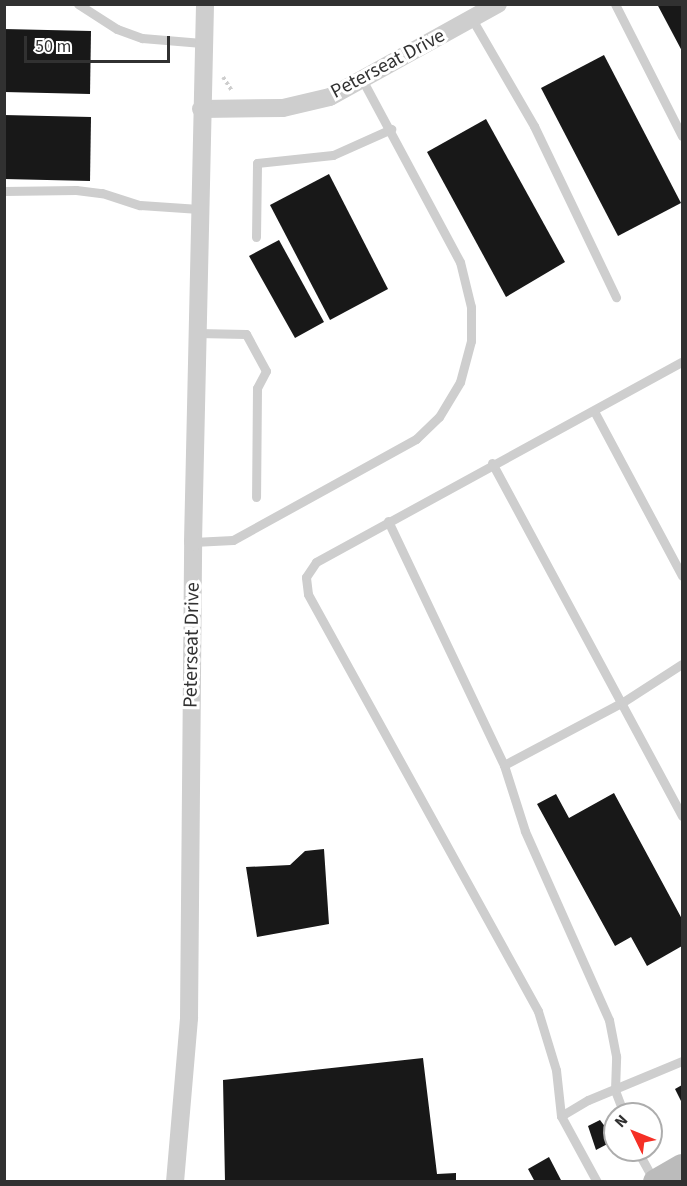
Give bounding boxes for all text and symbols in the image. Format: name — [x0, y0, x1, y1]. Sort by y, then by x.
scale bar — [27, 24, 172, 62]
street label: Peterseat Drive — [327, 24, 449, 104]
text: 50 m — [35, 34, 71, 59]
street label: Peterseat Drive — [179, 582, 205, 708]
north arrow — [603, 1102, 663, 1162]
text: N — [610, 1110, 633, 1132]

